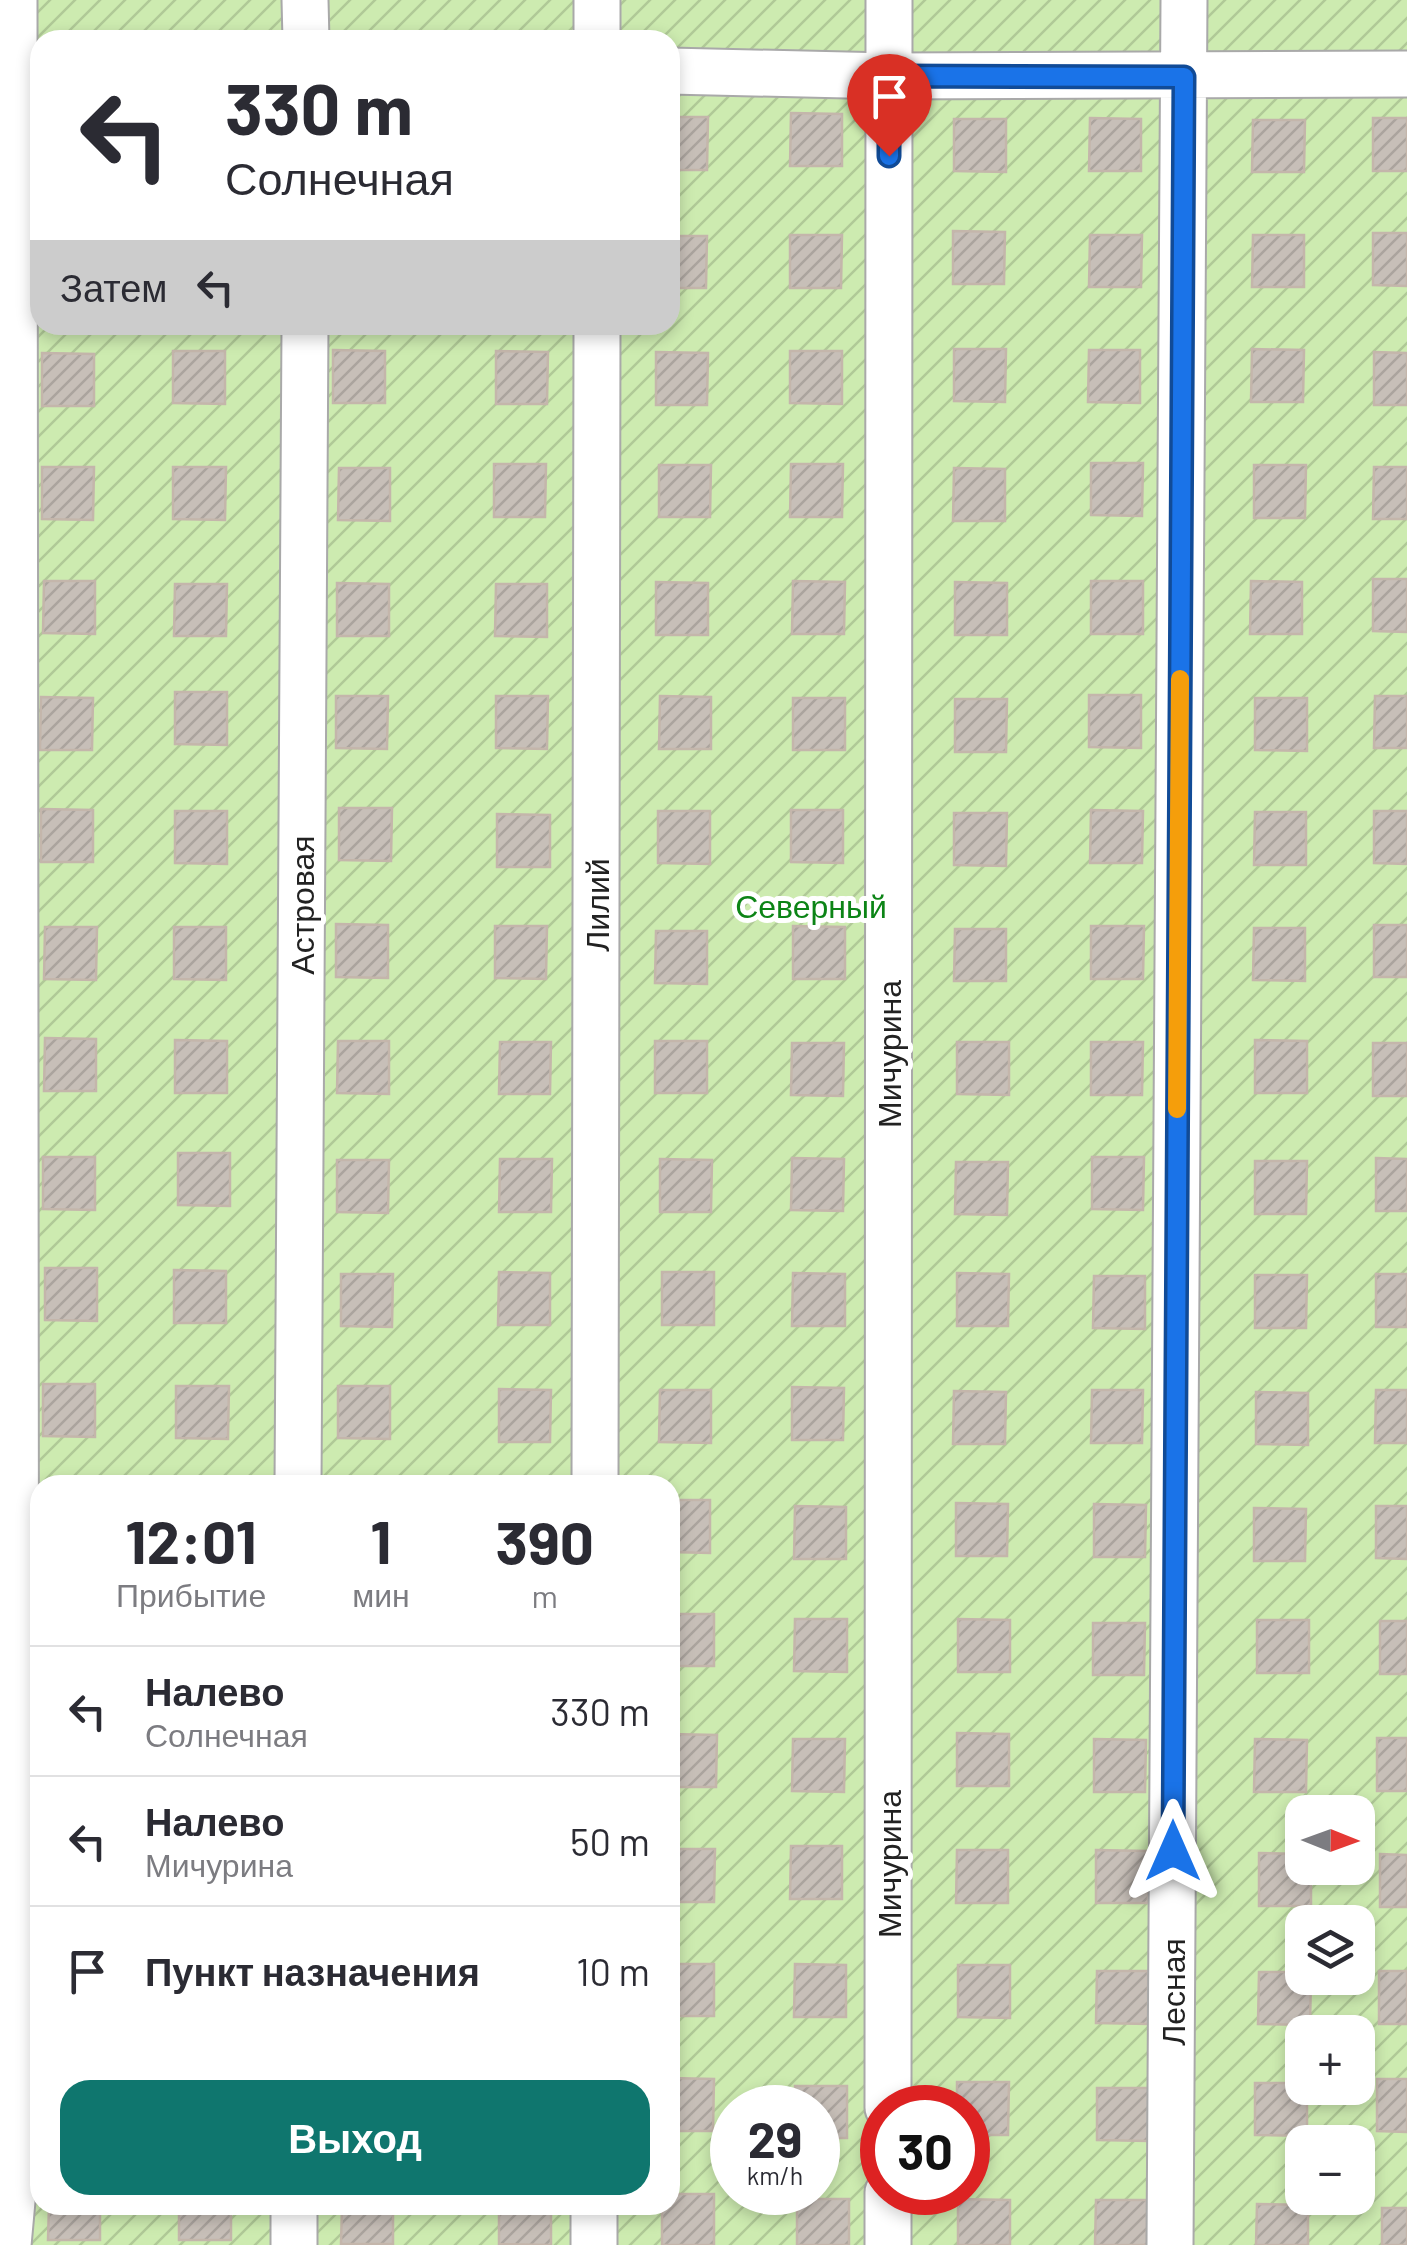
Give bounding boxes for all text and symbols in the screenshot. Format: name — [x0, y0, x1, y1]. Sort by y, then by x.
pin — [847, 54, 932, 157]
text: 330 m — [225, 65, 413, 149]
icon: arrive — [862, 69, 917, 124]
icon: left — [60, 70, 190, 200]
text: Солнечная — [225, 150, 454, 204]
icon: left — [188, 260, 243, 315]
text: Затем — [60, 264, 168, 310]
street label: Астровая — [282, 835, 321, 975]
street label: Лилий — [577, 858, 615, 952]
park label: Северный — [735, 886, 887, 925]
street label: Мичурина — [869, 980, 908, 1128]
text: 12:01 — [125, 1504, 257, 1576]
text: 1 — [370, 1504, 392, 1576]
text: 390 — [496, 1505, 594, 1577]
text: Прибытие — [116, 1575, 266, 1613]
text: мин — [352, 1575, 410, 1613]
text: m — [532, 1576, 558, 1614]
text: Налево — [145, 1668, 284, 1714]
icon: left — [60, 1684, 115, 1739]
text: 330 m — [550, 1688, 650, 1734]
text: Солнечная — [145, 1715, 308, 1753]
street label: Мичурина — [869, 1790, 908, 1938]
north arrow — [1285, 1795, 1375, 1885]
map controls — [1285, 1795, 1375, 2215]
text: Налево — [145, 1798, 284, 1844]
position arrow — [1121, 1799, 1225, 1903]
icon: left — [60, 1814, 115, 1869]
text: 50 m — [570, 1818, 650, 1864]
text: Мичурина — [145, 1845, 293, 1883]
button: layers — [1285, 1905, 1375, 1995]
street label: Лесная — [1153, 1938, 1191, 2046]
icon: arrive — [60, 1944, 115, 1999]
text: Пункт назначения — [145, 1948, 480, 1994]
text: 10 m — [576, 1948, 650, 1994]
button: + — [1285, 2015, 1375, 2105]
button: Выход — [60, 2080, 650, 2195]
speed limit sign: 30 — [860, 2085, 990, 2215]
text: 29 — [748, 2108, 802, 2168]
button: − — [1285, 2125, 1375, 2215]
text: km/h — [747, 2160, 803, 2190]

